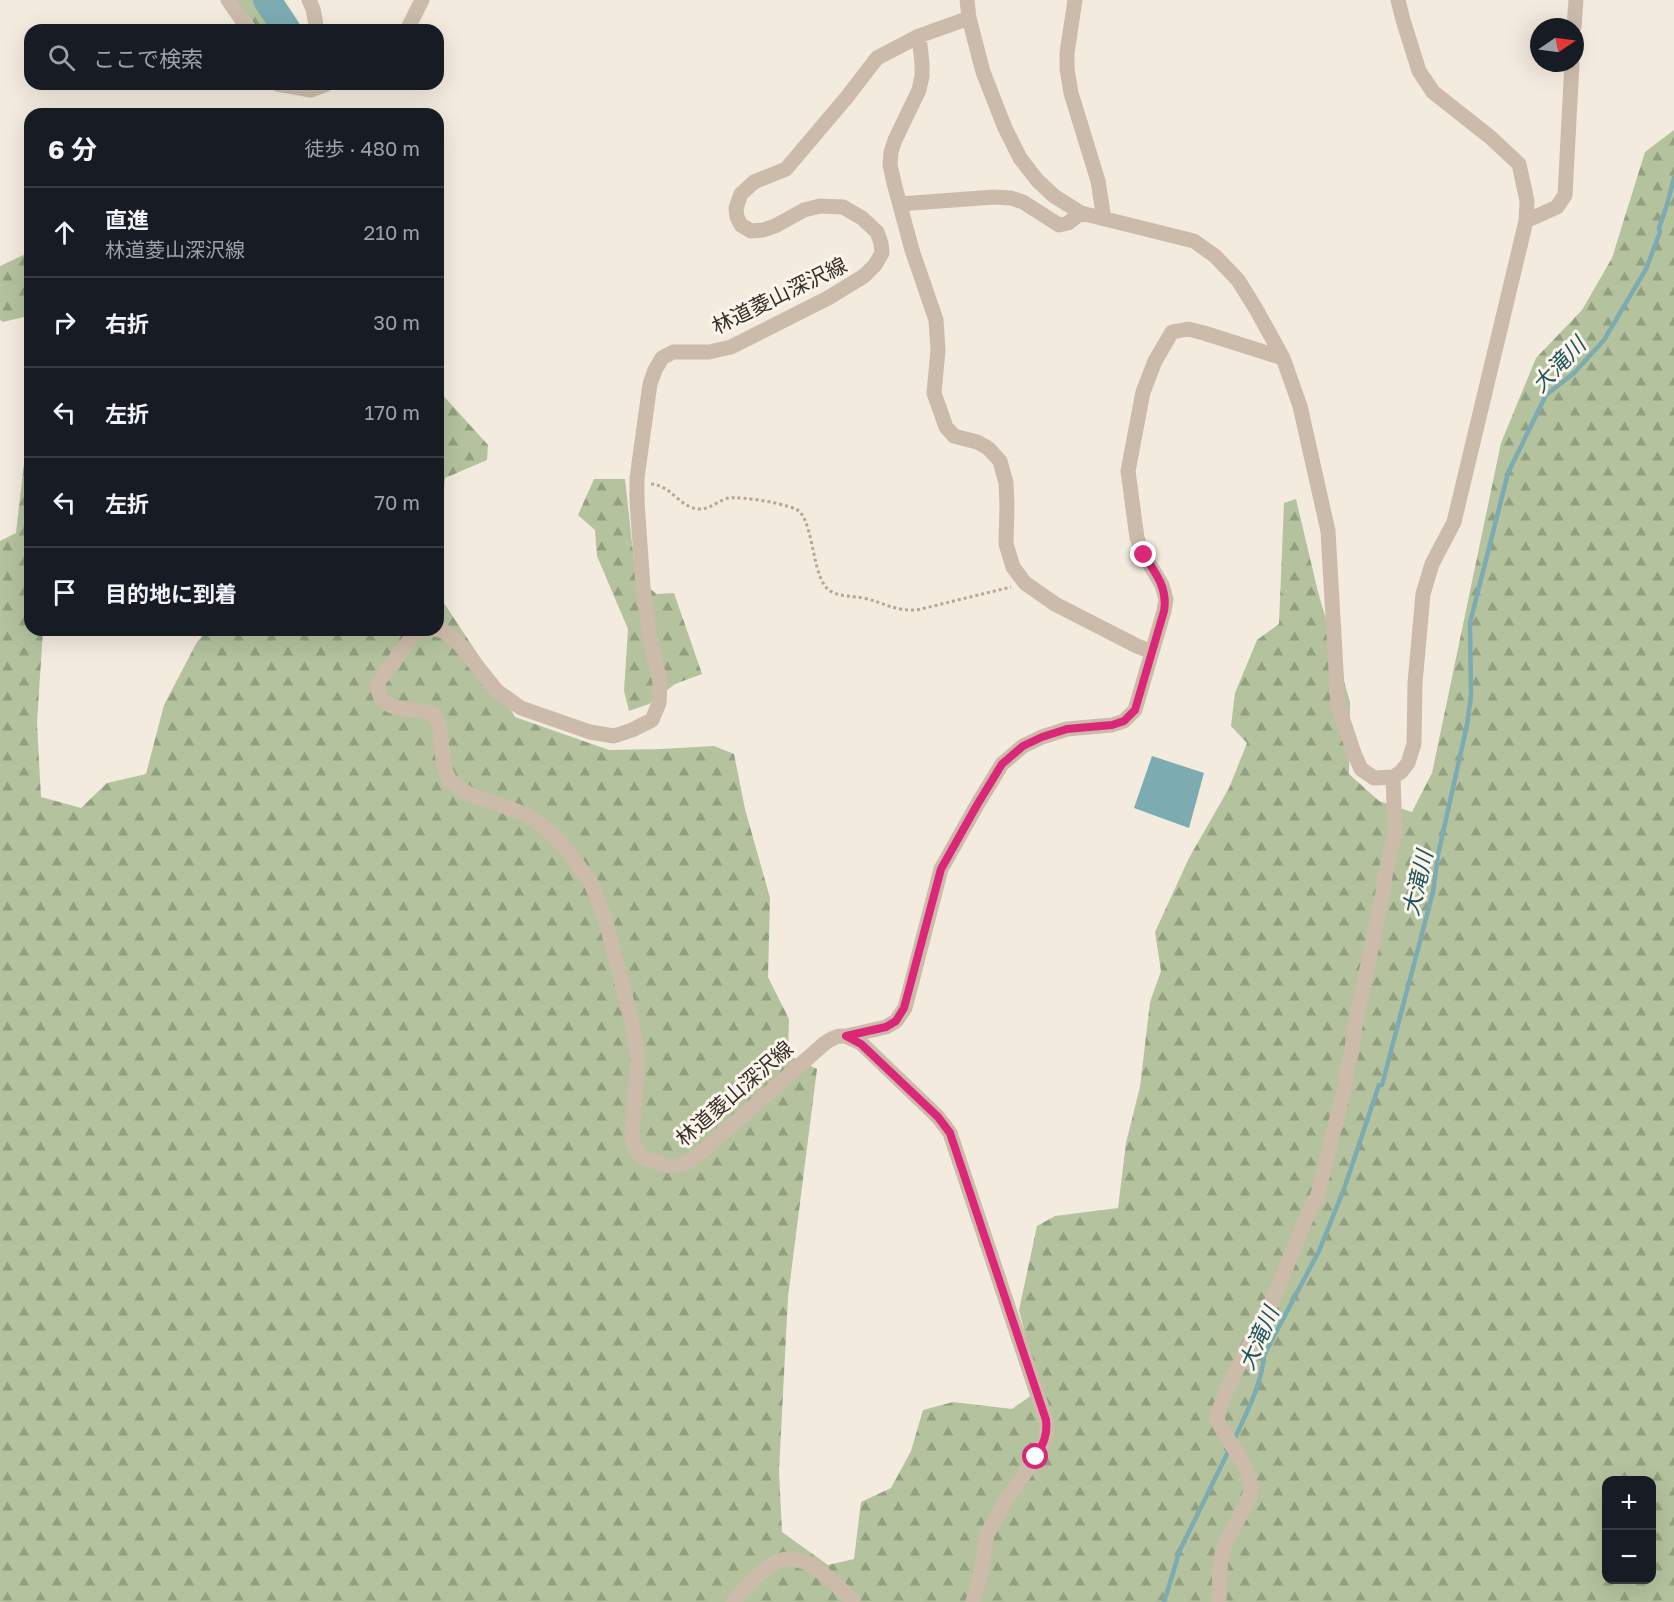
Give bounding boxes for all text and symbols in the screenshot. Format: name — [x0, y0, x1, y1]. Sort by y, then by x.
north arrow — [1530, 18, 1584, 72]
search box — [24, 24, 444, 90]
icon: search — [45, 41, 78, 74]
text: ここで検索 — [93, 45, 203, 72]
text: 6 分 — [48, 134, 97, 165]
text: 徒歩 · 480 m — [305, 136, 420, 160]
text: 直進 — [105, 206, 149, 233]
icon: ahead — [48, 216, 81, 249]
text: 210 m — [364, 220, 420, 244]
text: 林道菱山深沢線 — [105, 237, 245, 261]
street label: 林道菱山深沢線 — [707, 251, 851, 339]
icon: right — [48, 306, 81, 339]
text: 右折 — [105, 310, 149, 337]
text: 30 m — [373, 310, 420, 334]
water label: 大滝川 — [1525, 329, 1592, 397]
icon: left — [48, 396, 81, 429]
text: 左折 — [105, 400, 149, 427]
text: 170 m — [365, 400, 420, 424]
icon: left — [48, 486, 81, 519]
text: 左折 — [105, 490, 149, 517]
text: 70 m — [374, 490, 420, 514]
route end — [1130, 541, 1156, 567]
icon: arrive — [48, 576, 81, 609]
text: 目的地に到着 — [105, 580, 237, 607]
water label: 大滝川 — [1396, 846, 1438, 918]
street label: 林道菱山深沢線 — [670, 1035, 798, 1151]
water label: 大滝川 — [1232, 1301, 1285, 1374]
route start — [1022, 1443, 1048, 1469]
map controls — [1602, 1476, 1656, 1584]
button: + — [1602, 1476, 1656, 1530]
button: − — [1602, 1530, 1656, 1584]

